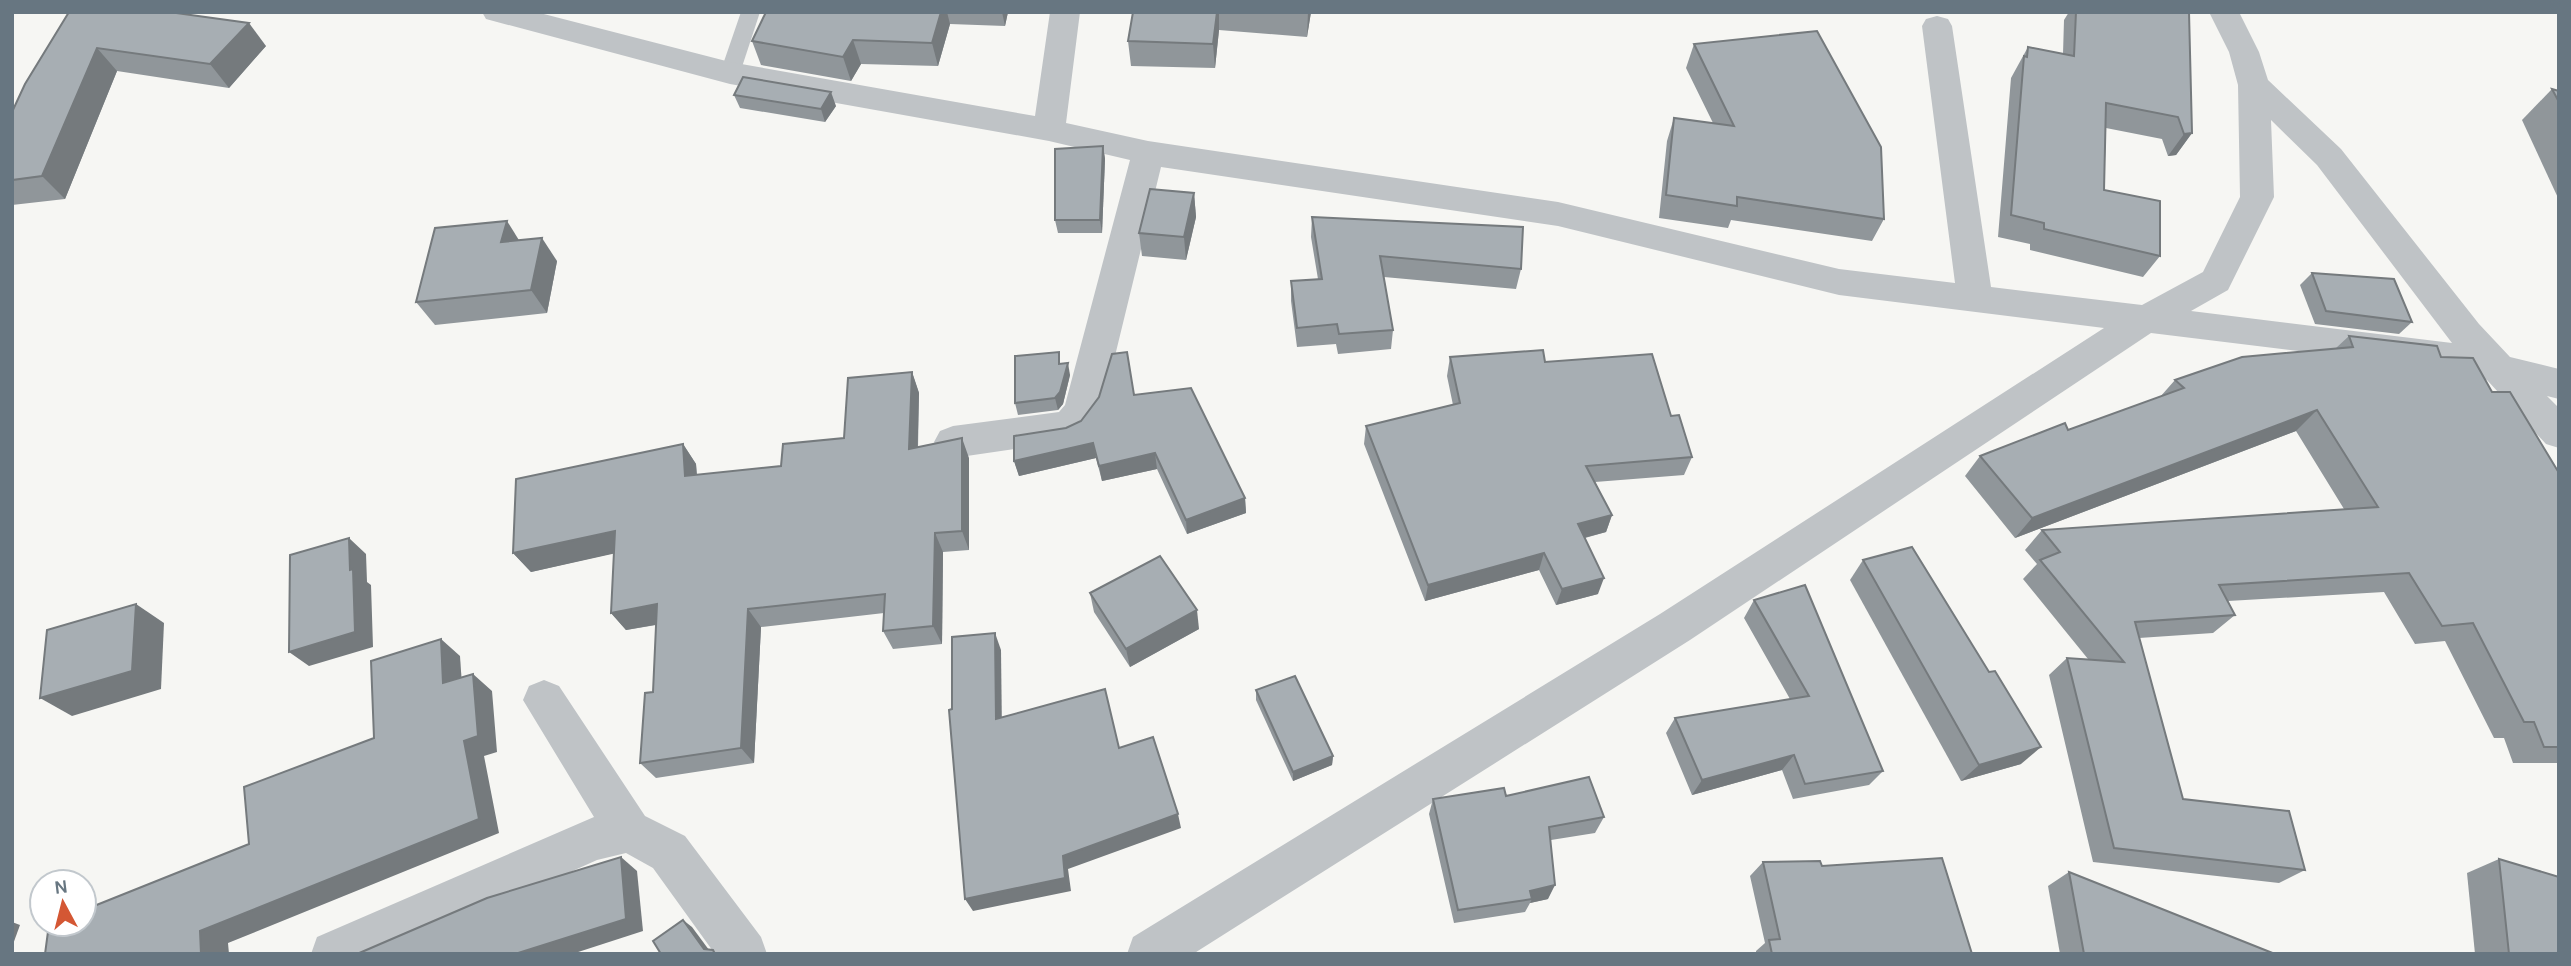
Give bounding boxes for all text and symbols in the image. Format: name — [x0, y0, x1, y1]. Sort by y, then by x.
north arrow — [28, 868, 98, 938]
text: N — [53, 875, 69, 899]

